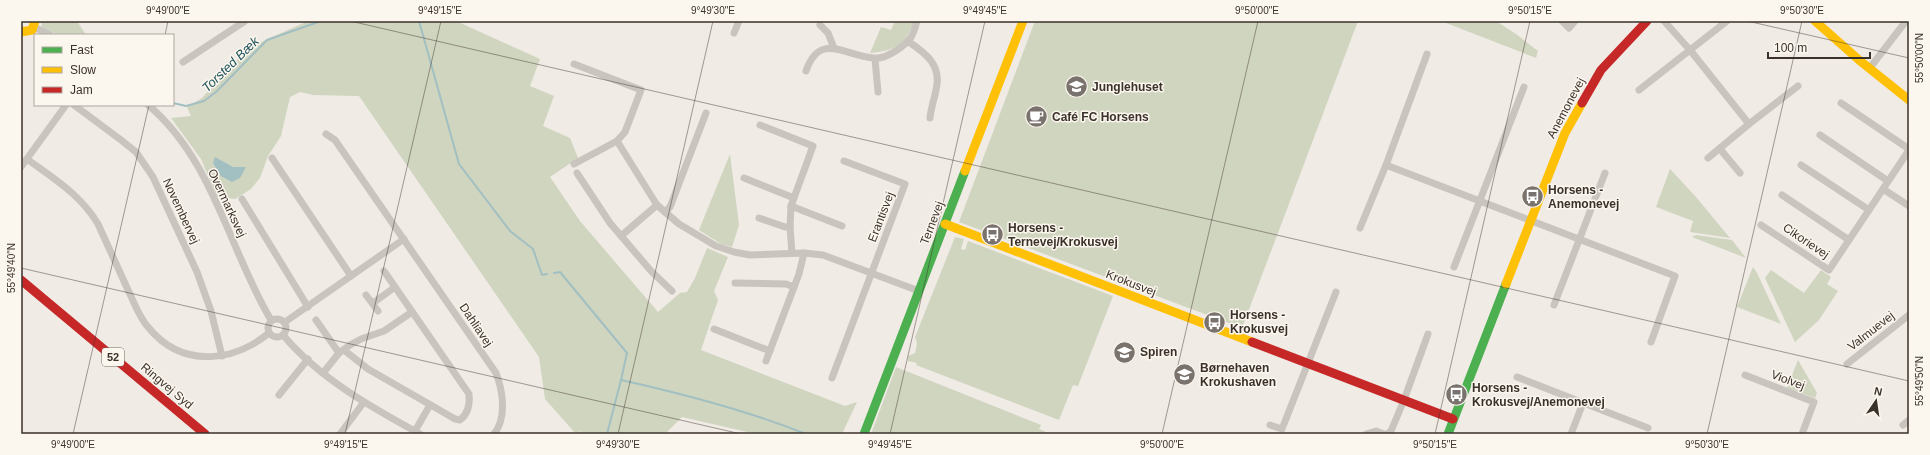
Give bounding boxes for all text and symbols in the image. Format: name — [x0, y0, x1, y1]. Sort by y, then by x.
text: 9°49'00"E — [146, 5, 190, 16]
text: 9°49'15"E — [418, 5, 462, 16]
text: 9°49'30"E — [691, 5, 735, 16]
text: 9°49'45"E — [963, 5, 1007, 16]
text: 9°50'00"E — [1235, 5, 1279, 16]
text: 9°50'15"E — [1508, 5, 1552, 16]
text: 9°50'30"E — [1780, 5, 1824, 16]
water label: Torsted Bæk — [199, 32, 263, 95]
text: 55°50'00"N — [1914, 33, 1925, 83]
legend — [34, 34, 174, 106]
scale bar — [1768, 34, 1870, 60]
text: 100 m — [1774, 41, 1807, 55]
text: Fast — [70, 43, 94, 57]
text: Slow — [70, 63, 96, 77]
school or university icon: Junglehuset — [1064, 74, 1090, 100]
street label: Anemonevej — [1544, 75, 1588, 141]
place label: Junglehuset — [1092, 80, 1163, 94]
text: Jam — [70, 83, 93, 97]
cafe icon: Café FC Horsens — [1023, 104, 1049, 130]
place label: Café FC Horsens — [1052, 110, 1149, 124]
street label: Overmarksvej — [205, 167, 249, 239]
street label: Novembervej — [160, 176, 202, 246]
place label: Horsens - Anemonevej — [1548, 183, 1619, 211]
bus stop icon: Horsens - Anemonevej — [1520, 184, 1546, 210]
street label: Erantisvej — [865, 190, 897, 244]
street label: Ternevej — [917, 199, 947, 247]
street label: Cikorievej — [1780, 220, 1832, 262]
place label: Horsens - Ternevej/Krokusvej — [1008, 221, 1118, 249]
bus stop icon: Horsens - Ternevej/Krokusvej — [979, 222, 1005, 248]
text: 55°49'40"N — [6, 243, 17, 293]
street label: Krokusvej — [1104, 267, 1158, 299]
street label: Dahliavej — [456, 301, 496, 349]
place label: Horsens - Krokusvej — [1230, 308, 1288, 336]
bus stop icon: Horsens - Krokusvej — [1201, 309, 1227, 335]
street label: Valmuevej — [1845, 309, 1897, 353]
school or university icon: Spiren — [1112, 339, 1138, 365]
place label: Spiren — [1140, 345, 1177, 359]
road number: 52 — [102, 348, 124, 366]
text: 55°49'50"N — [1914, 356, 1925, 406]
street label: Ringvej Syd — [138, 360, 196, 412]
place label: Børnehaven Krokushaven — [1200, 361, 1276, 389]
school or university icon: Børnehaven Krokushaven — [1171, 362, 1197, 388]
street label: Violvej — [1769, 367, 1807, 393]
place label: Horsens - Krokusvej/Anemonevej — [1472, 381, 1605, 409]
north arrow — [1856, 381, 1896, 421]
bus stop icon: Horsens - Krokusvej/Anemonevej — [1444, 382, 1470, 408]
text: N — [1873, 385, 1884, 398]
text: 9°49'00"E — [51, 439, 95, 450]
text: 9°49'15"E — [324, 439, 368, 450]
text: 9°49'30"E — [596, 439, 640, 450]
text: 9°49'45"E — [868, 439, 912, 450]
text: 9°50'00"E — [1140, 439, 1184, 450]
text: 9°50'15"E — [1413, 439, 1457, 450]
text: 9°50'30"E — [1685, 439, 1729, 450]

